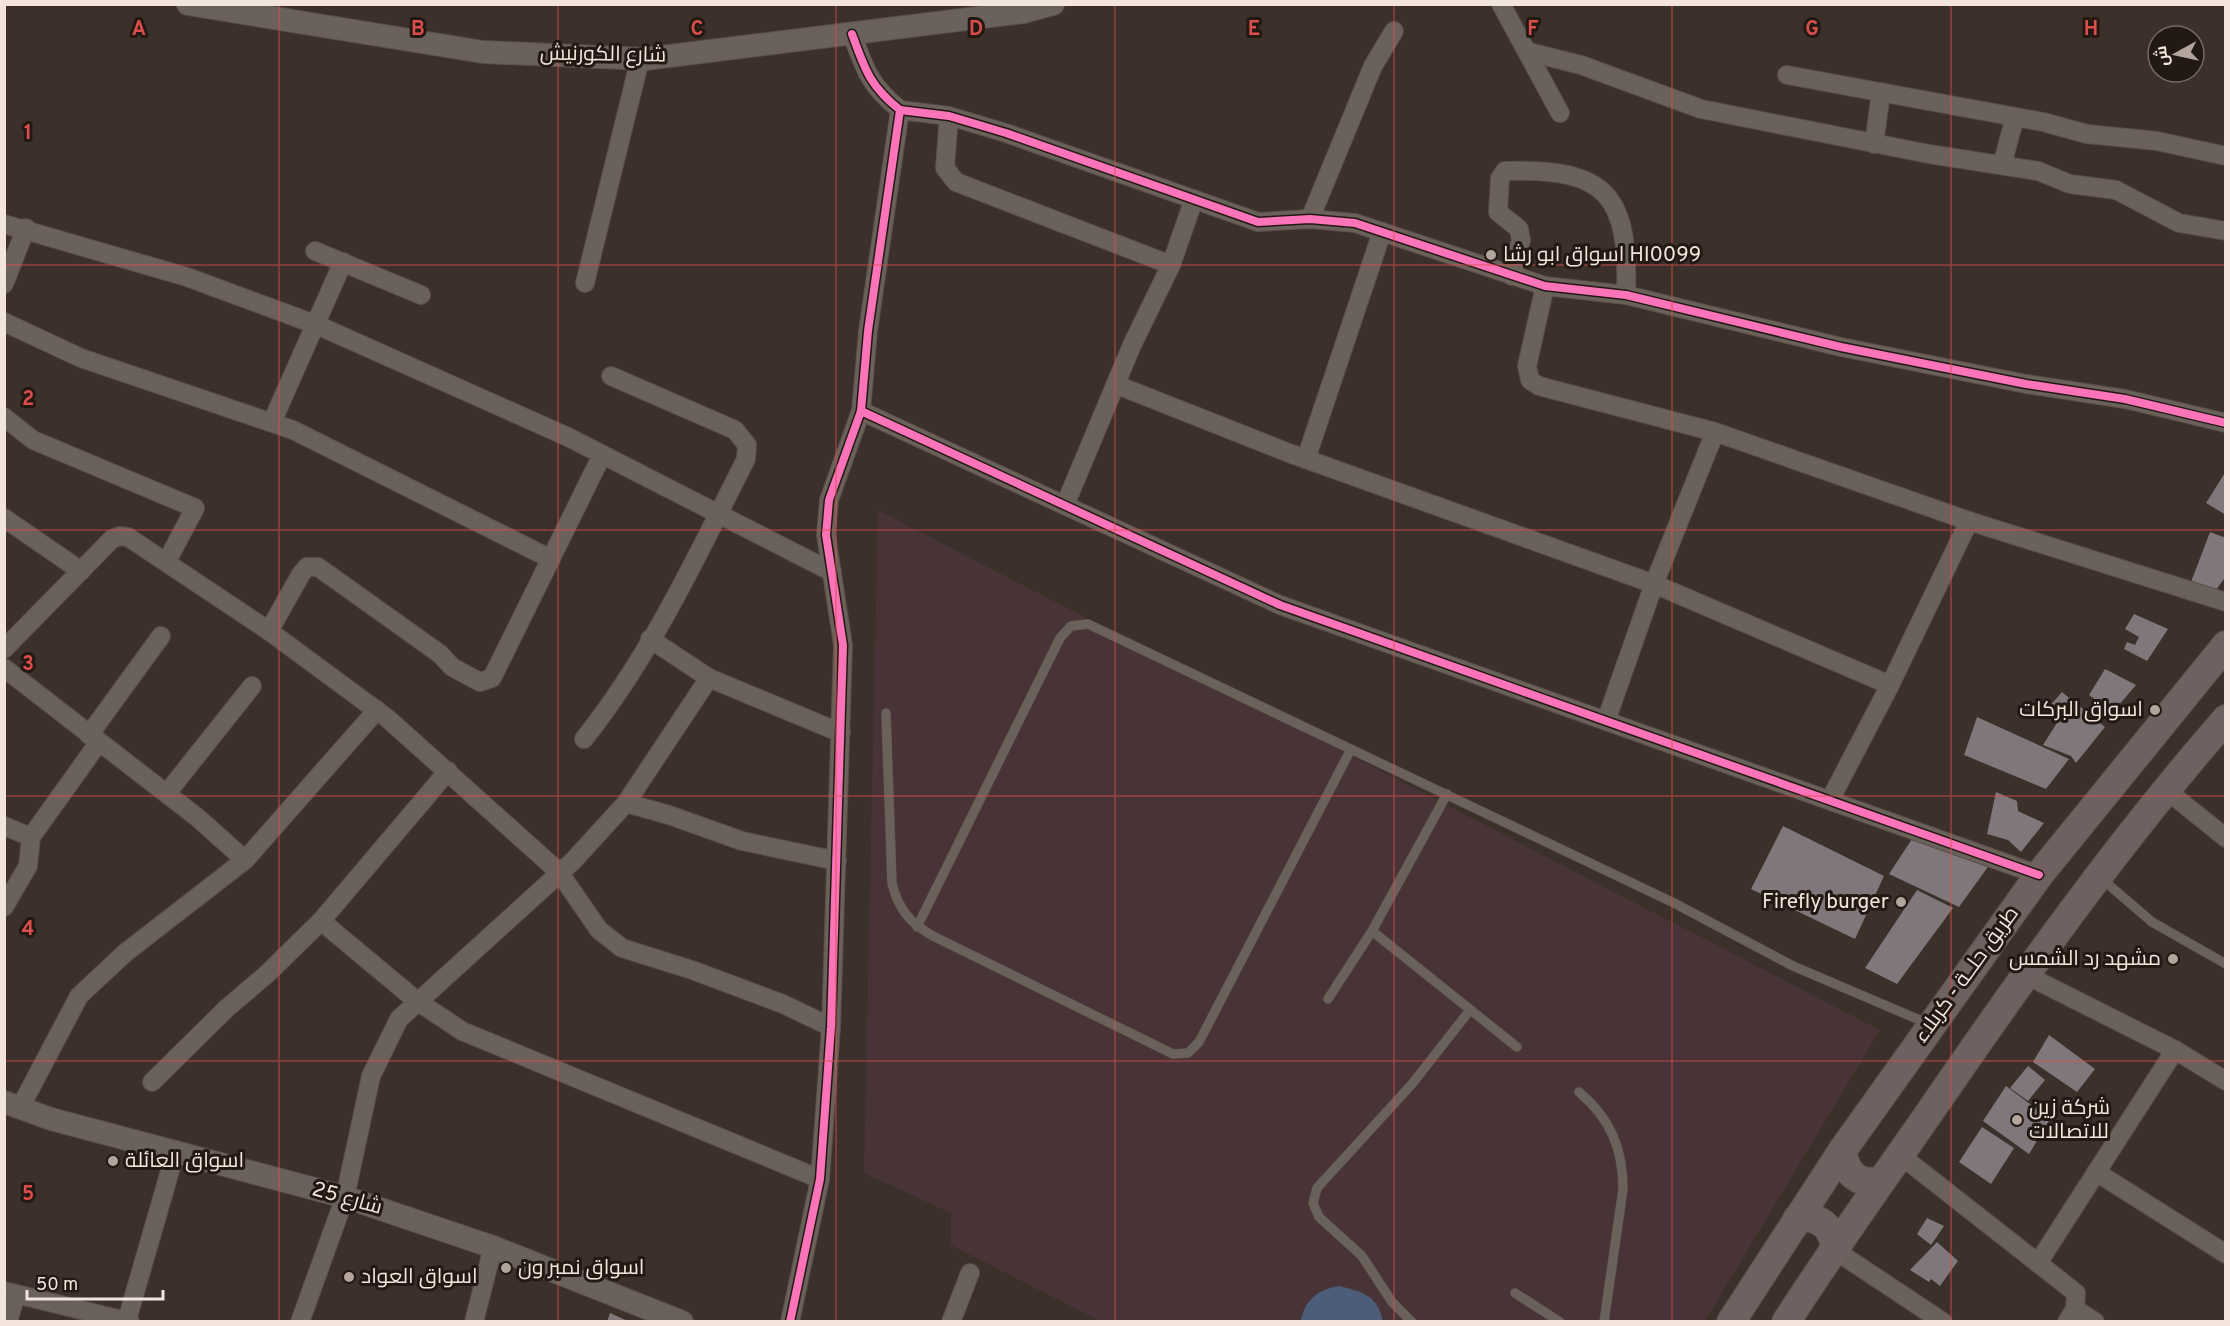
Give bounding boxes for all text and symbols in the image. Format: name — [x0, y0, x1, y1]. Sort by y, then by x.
text: A — [132, 17, 146, 43]
text: B — [411, 17, 425, 43]
text: C — [691, 17, 703, 43]
text: D — [969, 17, 983, 43]
text: E — [1248, 17, 1260, 43]
text: F — [1527, 17, 1539, 43]
text: G — [1805, 17, 1819, 43]
text: H — [2084, 17, 2098, 43]
north arrow — [2146, 24, 2206, 84]
street label: شارع الكورنيش — [540, 40, 666, 70]
text: ش — [2152, 44, 2174, 67]
text: 1 — [24, 121, 32, 147]
place label: اسواق ابو رشا Hl0099 — [1503, 242, 1701, 269]
marker: اسواق ابو رشا Hl0099 — [1484, 248, 1498, 262]
text: 2 — [22, 387, 34, 413]
text: 3 — [22, 652, 34, 678]
place label: اسواق البركات — [2019, 697, 2143, 724]
marker: اسواق البركات — [2148, 703, 2162, 717]
place label: Firefly burger — [1762, 889, 1889, 916]
marker: Firefly burger — [1894, 895, 1908, 909]
street label: طريق حلــة - كربلاء — [1908, 901, 2026, 1049]
text: 4 — [22, 917, 34, 943]
place label: مشهد رد الشمس — [2009, 946, 2161, 973]
marker: مشهد رد الشمس — [2166, 952, 2180, 966]
place label: شركة زين للاتصالات — [2029, 1095, 2110, 1146]
marker: شركة زين للاتصالات — [2010, 1113, 2024, 1127]
place label: اسواق العائلة — [125, 1148, 244, 1175]
marker: اسواق العائلة — [106, 1154, 120, 1168]
street label: شارع 25 — [309, 1176, 385, 1222]
text: 5 — [22, 1182, 34, 1208]
place label: اسواق نمبر ون — [518, 1255, 644, 1282]
marker: اسواق نمبر ون — [499, 1261, 513, 1275]
scale bar — [27, 1263, 164, 1301]
place label: اسواق العواد — [361, 1264, 478, 1291]
marker: اسواق العواد — [342, 1270, 356, 1284]
text: 50 m — [36, 1274, 78, 1297]

